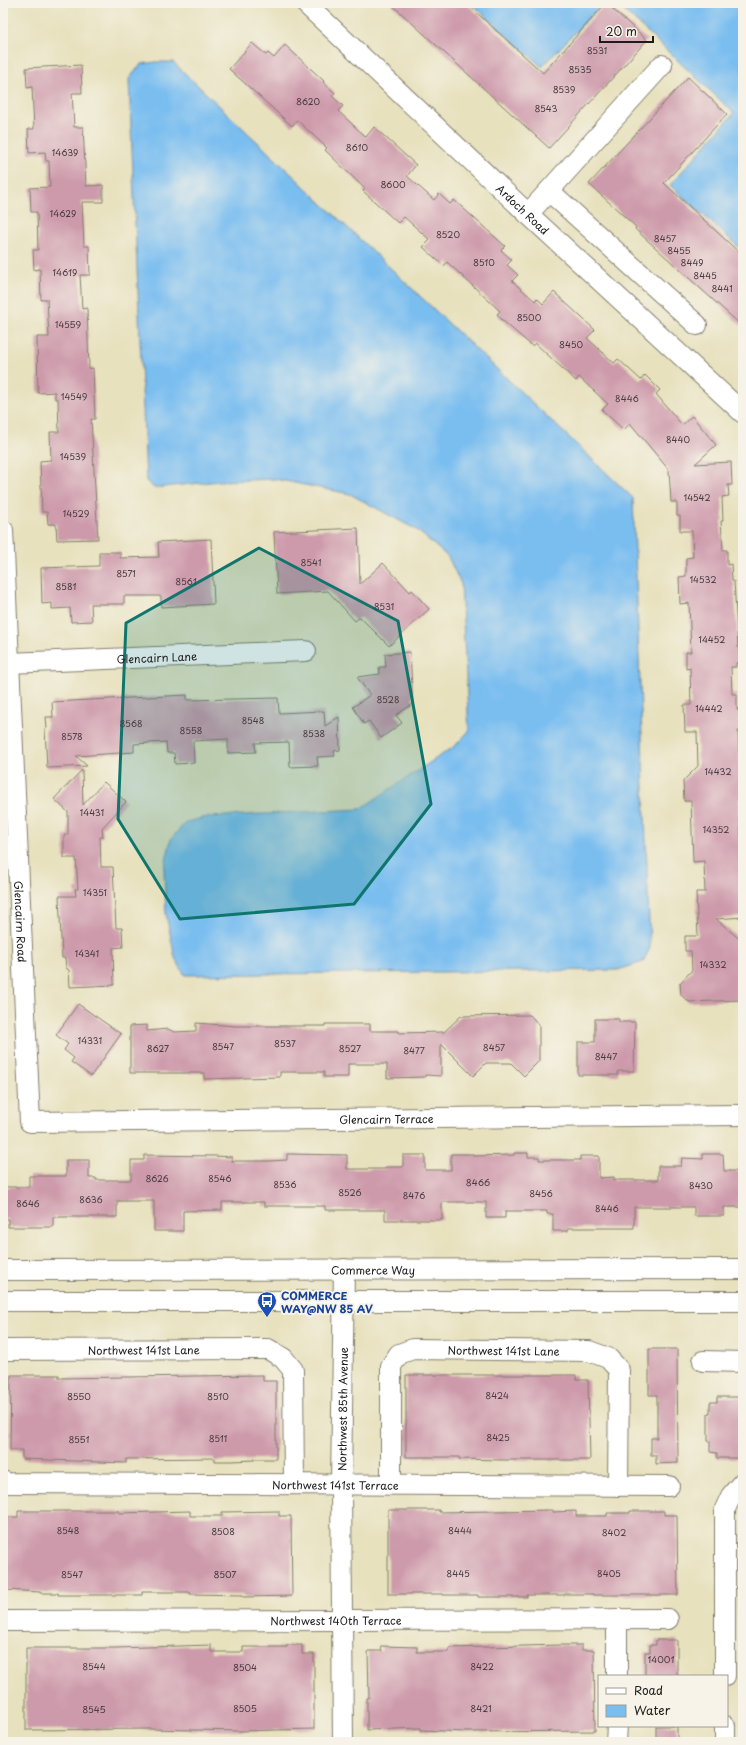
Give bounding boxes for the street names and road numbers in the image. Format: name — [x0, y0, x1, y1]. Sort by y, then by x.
street label: Ardoch Road — [493, 180, 553, 238]
street label: Glencairn Lane — [116, 647, 198, 667]
street label: Glencairn Road — [11, 880, 31, 963]
street label: Glencairn Terrace — [339, 1110, 434, 1127]
street label: Commerce Way — [331, 1261, 415, 1278]
street label: Northwest 141st Lane — [88, 1341, 200, 1358]
street label: Northwest 141st Lane — [448, 1341, 560, 1359]
street label: Northwest 85th Avenue — [333, 1347, 351, 1471]
street label: Northwest 141st Terrace — [272, 1476, 399, 1493]
street label: Northwest 140th Terrace — [270, 1611, 402, 1629]

